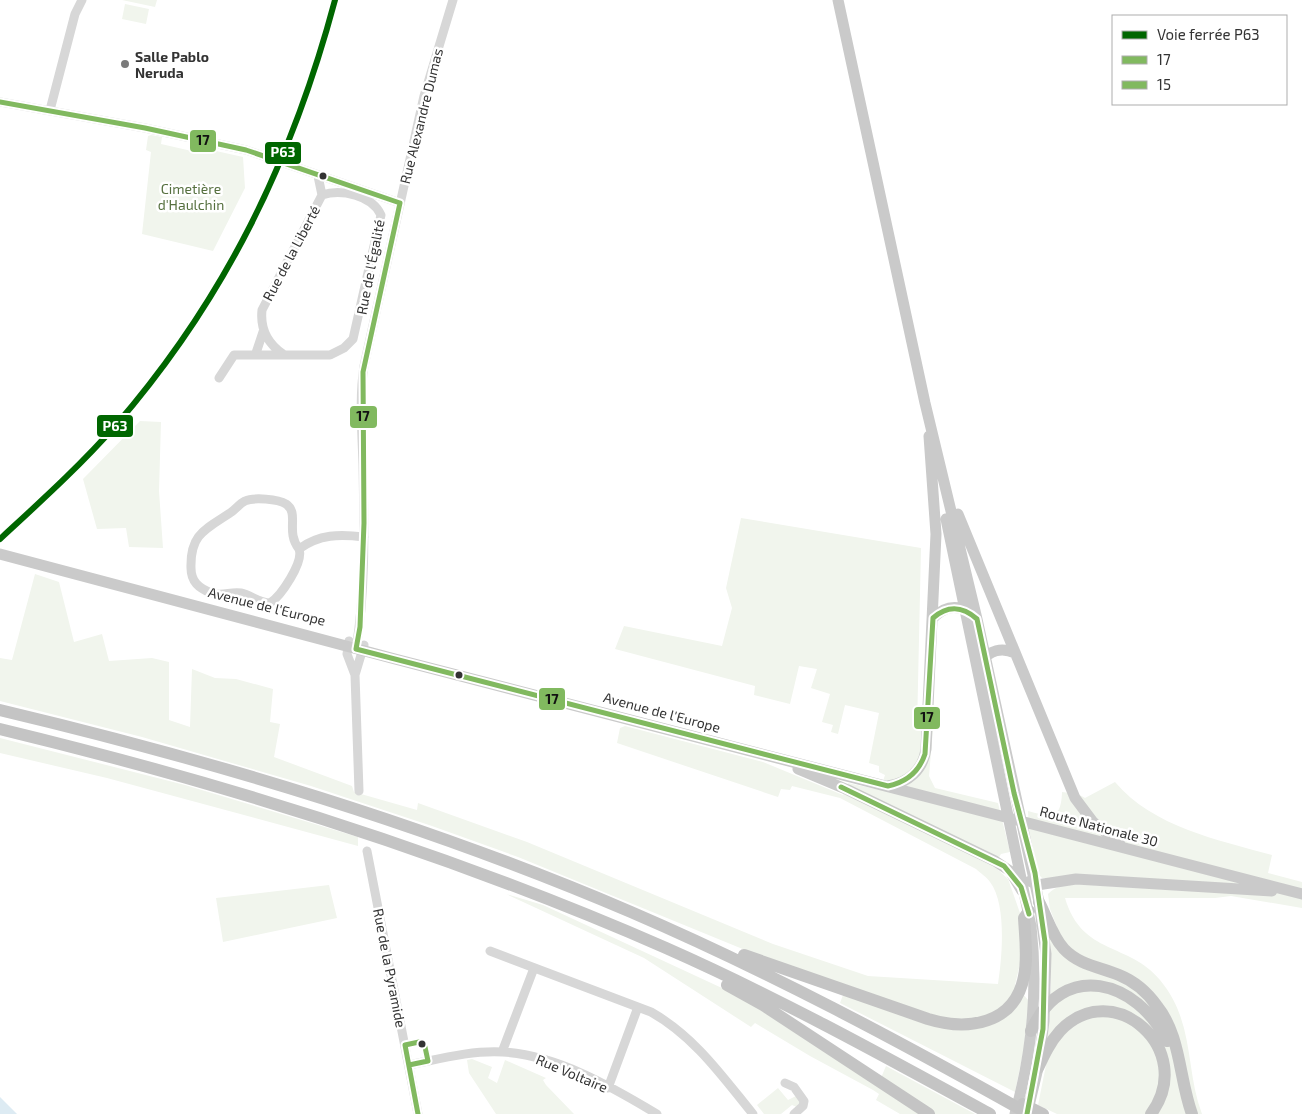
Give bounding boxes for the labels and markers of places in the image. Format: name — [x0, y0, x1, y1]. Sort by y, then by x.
place label: Salle Pablo Neruda — [135, 48, 209, 81]
marker: Salle Pablo Neruda — [119, 58, 131, 70]
unlabelled marker — [318, 171, 328, 181]
unlabelled marker — [454, 670, 464, 680]
unlabelled marker — [417, 1039, 427, 1049]

